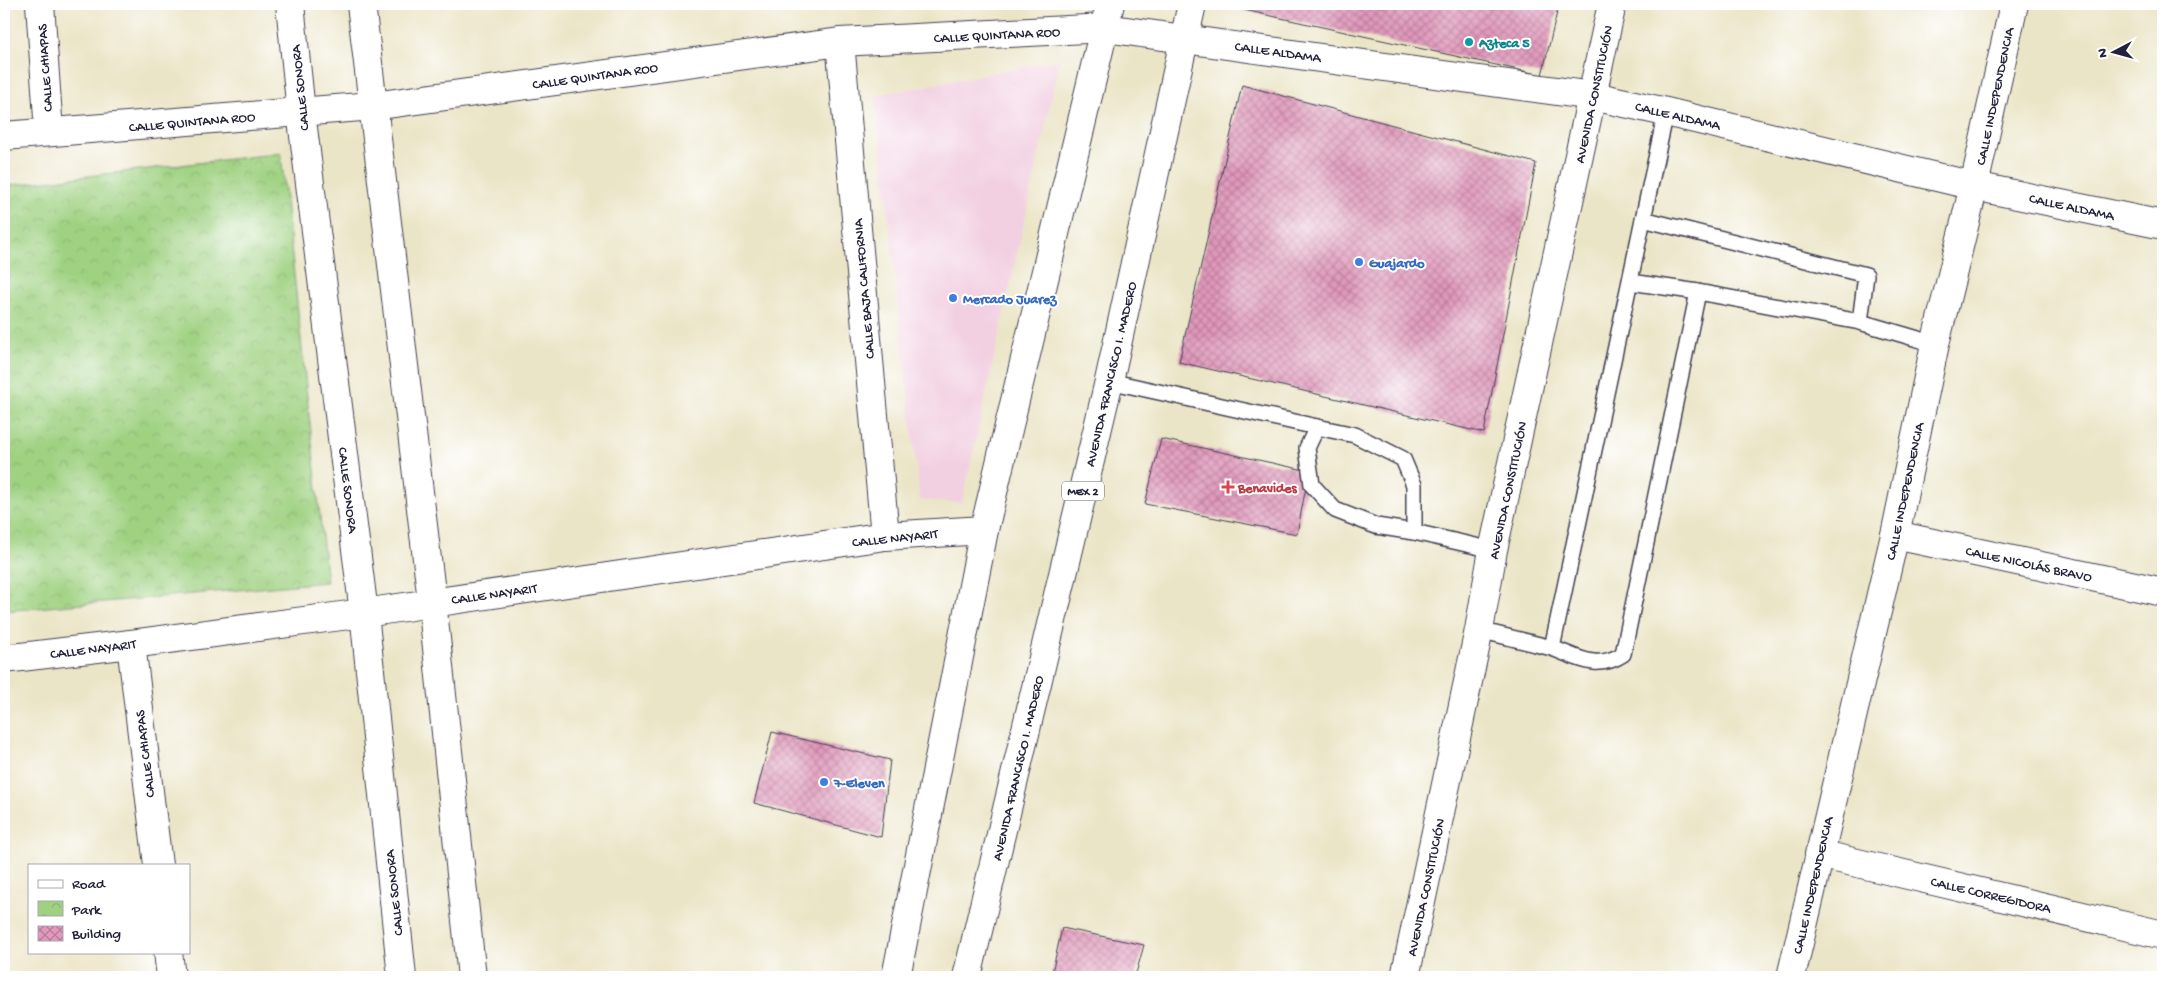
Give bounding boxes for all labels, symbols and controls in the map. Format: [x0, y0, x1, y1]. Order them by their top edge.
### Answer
street label: CALLE CHIAPAS [35, 23, 58, 112]
street label: AVENIDA CONSTITUCIÓN [1573, 24, 1618, 165]
street label: CALLE QUINTANA ROO [933, 25, 1061, 48]
street label: CALLE INDEPENDENCIA [1974, 25, 2019, 167]
north arrow [2090, 28, 2140, 78]
marker: Azteca 5 [1463, 36, 1475, 48]
place label: Azteca 5 [1478, 36, 1530, 53]
street label: CALLE ALDAMA [1233, 39, 1323, 68]
street label: CALLE SONORA [288, 43, 314, 132]
text: N [2095, 48, 2112, 59]
street label: CALLE QUINTANA ROO [531, 60, 660, 95]
street label: CALLE ALDAMA [1633, 99, 1722, 136]
street label: CALLE QUINTANA ROO [128, 109, 257, 137]
street label: CALLE ALDAMA [2027, 191, 2116, 226]
street label: CALLE BAJA CALIFORNIA [851, 217, 880, 360]
marker: Guajardo [1353, 256, 1365, 268]
place label: Guajardo [1369, 256, 1425, 273]
street label: AVENIDA FRANCISCO I. MADERO [1083, 280, 1142, 469]
marker: Mercado Juarez [947, 292, 959, 304]
place label: Mercado Juarez [963, 292, 1057, 309]
street label: AVENIDA CONSTITUCIÓN [1487, 420, 1532, 561]
street label: CALLE INDEPENDENCIA [1884, 420, 1929, 562]
street label: CALLE SONORA [333, 446, 360, 535]
marker: Benavides [1222, 481, 1234, 493]
place label: Benavides [1237, 481, 1297, 498]
road number: MEX 2 [1062, 482, 1104, 501]
street label: CALLE NAYARIT [851, 526, 940, 552]
street label: CALLE NICOLÁS BRAVO [1964, 544, 2094, 587]
street label: CALLE NAYARIT [450, 581, 539, 610]
street label: CALLE NAYARIT [49, 637, 138, 664]
street label: AVENIDA FRANCISCO I. MADERO [990, 674, 1049, 863]
street label: CALLE CHIAPAS [133, 709, 160, 798]
marker: 7-Eleven [818, 776, 830, 788]
place label: 7-Eleven [833, 776, 885, 793]
street label: CALLE INDEPENDENCIA [1790, 815, 1839, 956]
street label: AVENIDA CONSTITUCIÓN [1405, 817, 1450, 958]
street label: CALLE SONORA [382, 848, 408, 937]
legend [28, 864, 190, 954]
street label: CALLE CORREGIDORA [1929, 874, 2053, 919]
text: Road [72, 876, 106, 894]
text: Park [71, 902, 102, 920]
text: Building [71, 926, 121, 944]

